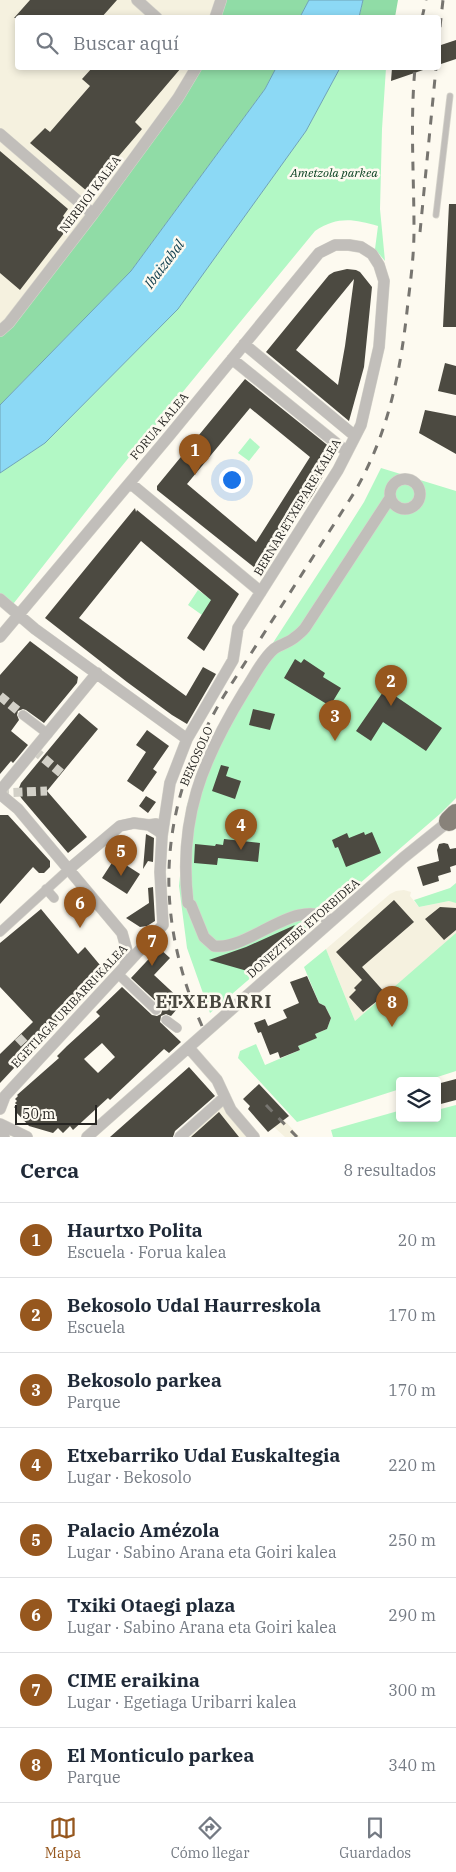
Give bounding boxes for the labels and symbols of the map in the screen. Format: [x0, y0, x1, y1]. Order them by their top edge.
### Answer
street label: NERBIOI KALEA [56, 152, 124, 235]
park label: Ametzola parkea [289, 165, 378, 180]
water label: Ibaizabal [139, 235, 189, 293]
street label: FORUA KALEA [127, 389, 192, 463]
pin: 1 [179, 434, 211, 475]
street label: BERNAR ETXEPARE KALEA [250, 435, 344, 578]
your location [219, 467, 245, 493]
pin: 2 [375, 665, 407, 706]
pin: 3 [319, 700, 351, 741]
street label: BEKOSOLO [176, 724, 216, 788]
pin: 4 [225, 809, 257, 850]
pin: 5 [105, 835, 137, 876]
street label: DONEZTEBE ETORBIDEA [244, 874, 363, 981]
pin: 6 [64, 887, 96, 928]
pin: 7 [136, 925, 168, 966]
street label: EGETIAGA URIBARRI KALEA [8, 941, 131, 1071]
pin: 8 [376, 986, 408, 1027]
district label: ETXEBARRI [156, 990, 272, 1013]
scale bar [15, 1102, 98, 1125]

